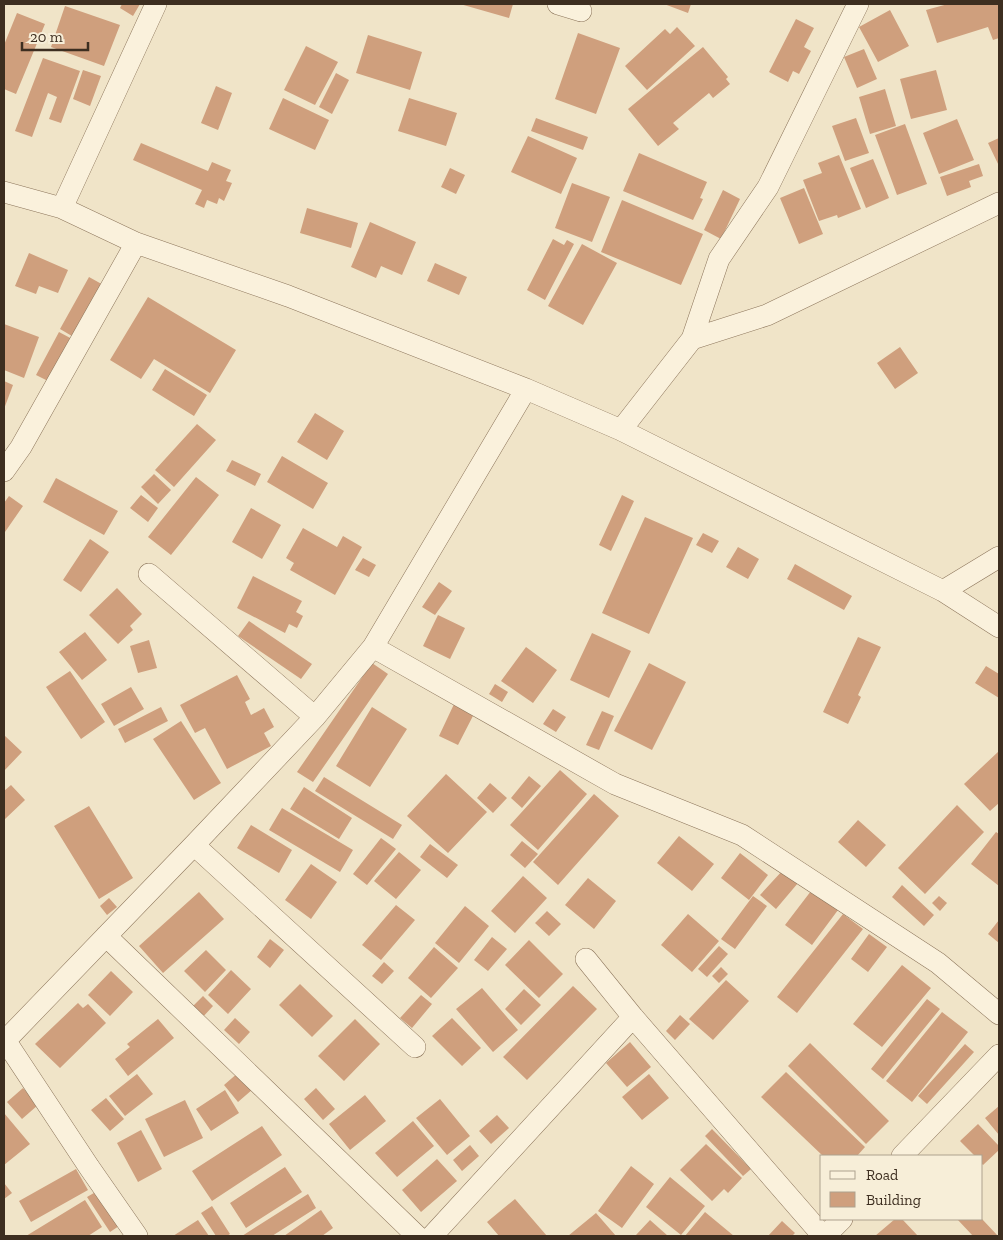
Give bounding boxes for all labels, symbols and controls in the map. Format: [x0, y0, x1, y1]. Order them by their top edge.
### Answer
scale bar [22, 20, 89, 52]
text: 20 m [30, 28, 63, 46]
legend [820, 1155, 983, 1220]
text: Road [866, 1166, 899, 1184]
text: Building [866, 1191, 921, 1209]

